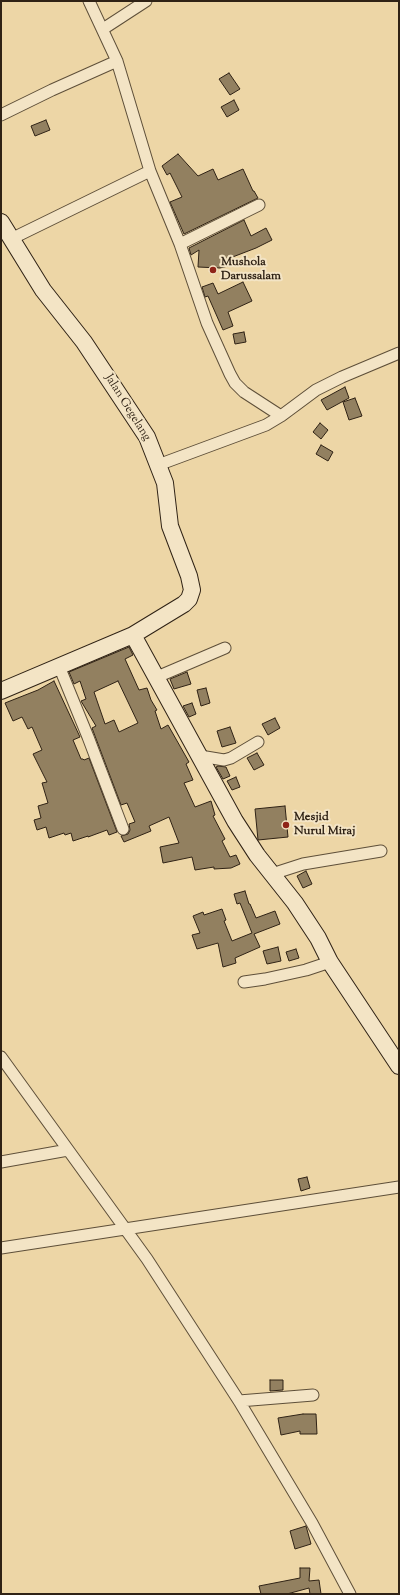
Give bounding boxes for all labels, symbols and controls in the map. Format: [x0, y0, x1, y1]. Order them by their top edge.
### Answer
place label: Mushola Darussalam [221, 256, 281, 284]
marker: Mushola Darussalam [208, 265, 218, 275]
street label: Jalan Gegelang [101, 372, 153, 444]
place label: Mesjid Nurul Miraj [294, 811, 355, 839]
marker: Mesjid Nurul Miraj [281, 820, 291, 830]

